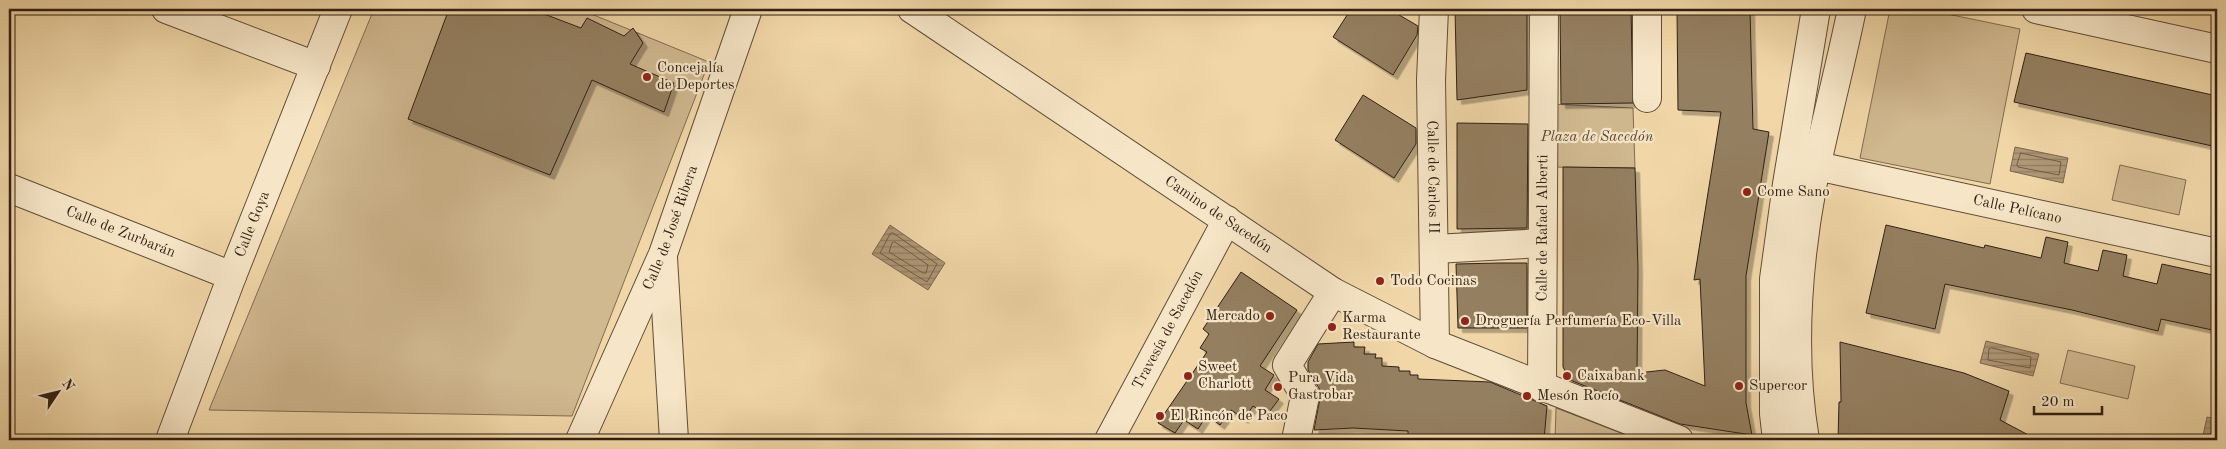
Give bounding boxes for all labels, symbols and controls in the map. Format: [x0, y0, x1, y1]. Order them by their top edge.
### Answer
place label: Concejalía de Deportes [657, 61, 735, 93]
marker: Concejalía de Deportes [641, 71, 653, 83]
street label: Calle de Carlos II [1424, 120, 1441, 234]
park label: Plaza de Sacedón [1540, 130, 1654, 145]
street label: Calle de Rafael Alberti [1535, 154, 1551, 302]
street label: Calle de José Ribera [640, 163, 701, 292]
street label: Camino de Sacedón [1162, 174, 1275, 256]
place label: Come Sano [1757, 185, 1830, 200]
marker: Come Sano [1741, 186, 1753, 198]
street label: Calle Goya [233, 188, 273, 260]
street label: Calle Pelícano [1971, 193, 2063, 227]
street label: Calle de Zurbarán [64, 204, 178, 260]
street label: Travesía de Sacedón [1130, 268, 1206, 392]
place label: Todo Cocinas [1390, 274, 1477, 289]
marker: Todo Cocinas [1374, 275, 1386, 287]
place label: Mercado [1205, 309, 1260, 324]
marker: Mercado [1264, 310, 1276, 322]
place label: Karma Restaurante [1342, 311, 1421, 343]
place label: Droguería Perfumería Eco-Villa [1475, 314, 1682, 329]
marker: Droguería Perfumería Eco-Villa [1459, 315, 1471, 327]
marker: Karma Restaurante [1326, 321, 1338, 333]
place label: Sweet Charlott [1198, 360, 1252, 392]
north arrow [32, 366, 82, 416]
place label: Caixabank [1577, 369, 1645, 384]
marker: Sweet Charlott [1182, 370, 1194, 382]
marker: Caixabank [1561, 370, 1573, 382]
place label: Pura Vida Gastrobar [1288, 371, 1355, 403]
text: N [59, 377, 77, 394]
place label: Supercor [1749, 379, 1807, 394]
marker: Supercor [1733, 380, 1745, 392]
marker: Pura Vida Gastrobar [1272, 381, 1284, 393]
scale bar [2034, 384, 2101, 416]
place label: Mesón Rocío [1537, 389, 1619, 404]
marker: Mesón Rocío [1521, 390, 1533, 402]
text: 20 m [2041, 395, 2075, 410]
place label: El Rincón de Paco [1170, 409, 1288, 424]
marker: El Rincón de Paco [1154, 410, 1166, 422]

